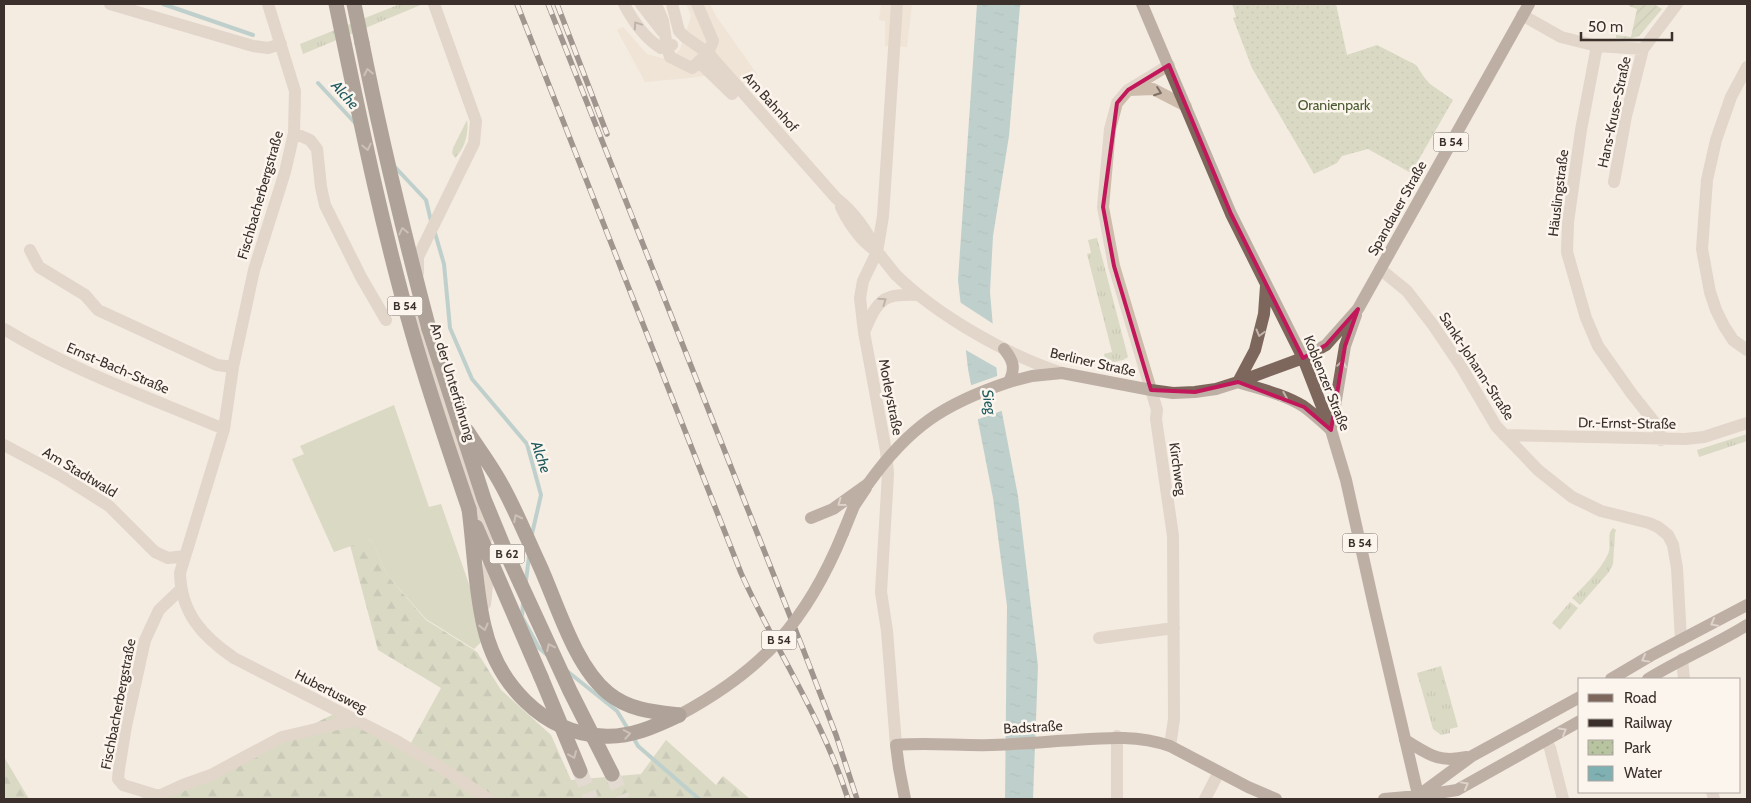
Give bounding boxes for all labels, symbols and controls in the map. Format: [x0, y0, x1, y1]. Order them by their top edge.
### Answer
scale bar [1581, 10, 1672, 42]
text: 50 m [1588, 18, 1623, 36]
one-way arrow [634, 21, 643, 31]
street label: Hans-Kruse-Straße [1593, 55, 1635, 169]
one-way arrow [363, 68, 374, 77]
street label: Am Bahnhof [739, 68, 803, 136]
water label: Alche [327, 76, 363, 113]
one-way arrow [1153, 86, 1162, 96]
park label: Oranienpark [1298, 96, 1371, 114]
street label: Fischbacherbergstraße [233, 129, 287, 261]
road number: B 54 [1434, 132, 1468, 152]
one-way arrow [361, 143, 372, 152]
street label: Häuslingstraße [1544, 149, 1572, 237]
street label: Spandauer Straße [1363, 157, 1431, 259]
one-way arrow [398, 226, 409, 235]
road number: B 54 [388, 296, 422, 316]
one-way arrow [877, 298, 887, 307]
street label: Sankt-Johann-Straße [1435, 309, 1519, 423]
street label: An der Unterführung [427, 321, 480, 444]
one-way arrow [1255, 329, 1266, 338]
street label: Koblenzer Straße [1300, 333, 1354, 433]
street label: Ernst-Bach-Straße [64, 338, 172, 398]
street label: Berliner Straße [1048, 343, 1138, 381]
street label: Morleystraße [875, 357, 907, 437]
one-way arrow [1337, 360, 1347, 369]
water label: Sieg [978, 388, 1000, 417]
one-way arrow [1279, 390, 1288, 401]
street label: Dr.-Ernst-Straße [1578, 413, 1676, 433]
water label: Alche [527, 438, 555, 475]
street label: Kirchweg [1165, 441, 1191, 498]
street label: Am Stadtwald [39, 443, 121, 501]
one-way arrow [837, 497, 846, 506]
one-way arrow [513, 514, 523, 523]
road number: B 54 [1342, 534, 1378, 552]
road number: B 62 [490, 544, 524, 564]
one-way arrow [1711, 617, 1720, 627]
one-way arrow [478, 622, 489, 631]
road number: B 54 [762, 630, 796, 650]
street label: Fischbacherbergstraße [96, 637, 140, 771]
one-way arrow [545, 643, 556, 652]
one-way arrow [1642, 653, 1651, 663]
street label: Hubertusweg [292, 665, 371, 717]
legend [1578, 678, 1741, 793]
text: Road [1624, 689, 1657, 707]
text: Railway [1624, 714, 1673, 732]
street label: Badstraße [1003, 716, 1063, 738]
one-way arrow [1557, 727, 1566, 737]
one-way arrow [622, 730, 631, 740]
text: Park [1624, 739, 1651, 757]
one-way arrow [567, 750, 578, 759]
text: Water [1624, 764, 1662, 782]
one-way arrow [1460, 782, 1469, 792]

